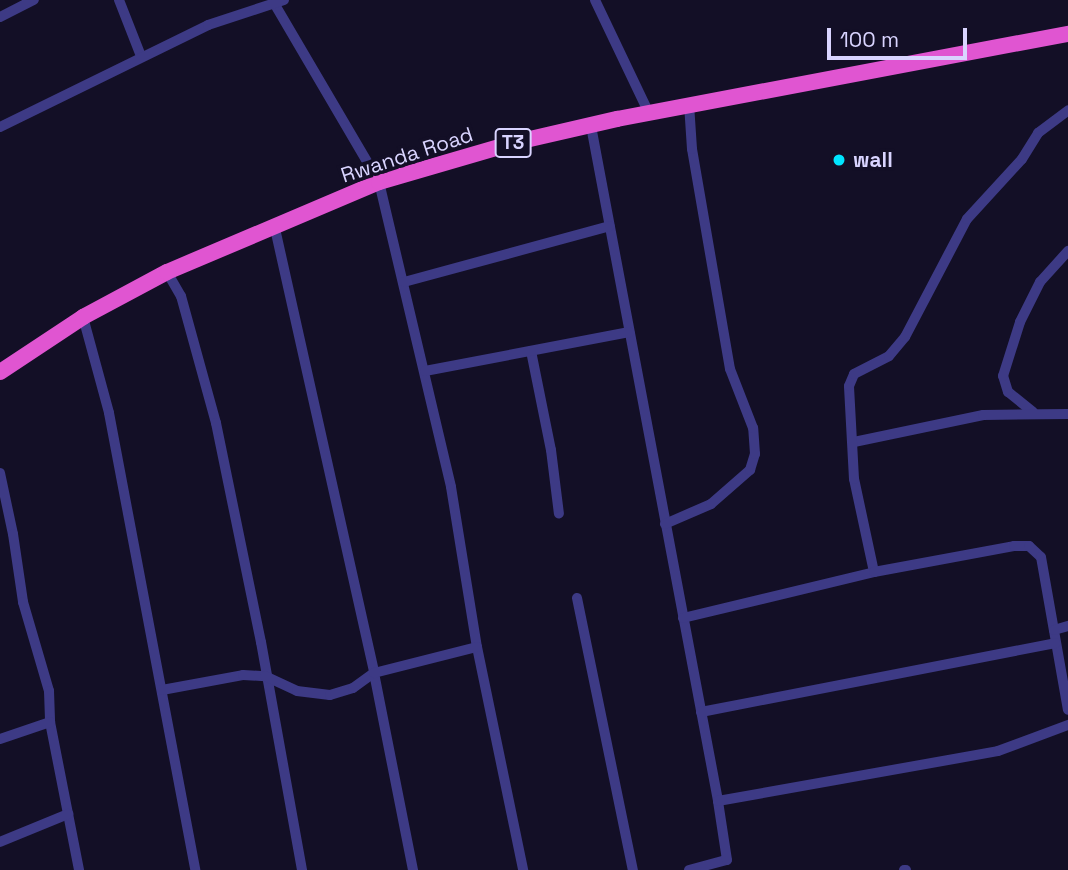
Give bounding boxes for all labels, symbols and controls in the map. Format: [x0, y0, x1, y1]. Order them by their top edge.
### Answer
scale bar [830, 14, 970, 58]
text: 100 m [840, 26, 899, 53]
street label: Rwanda Road [338, 122, 476, 188]
road number: T3 [494, 127, 532, 158]
place label: wall [853, 147, 893, 173]
marker: wall [831, 152, 847, 168]

